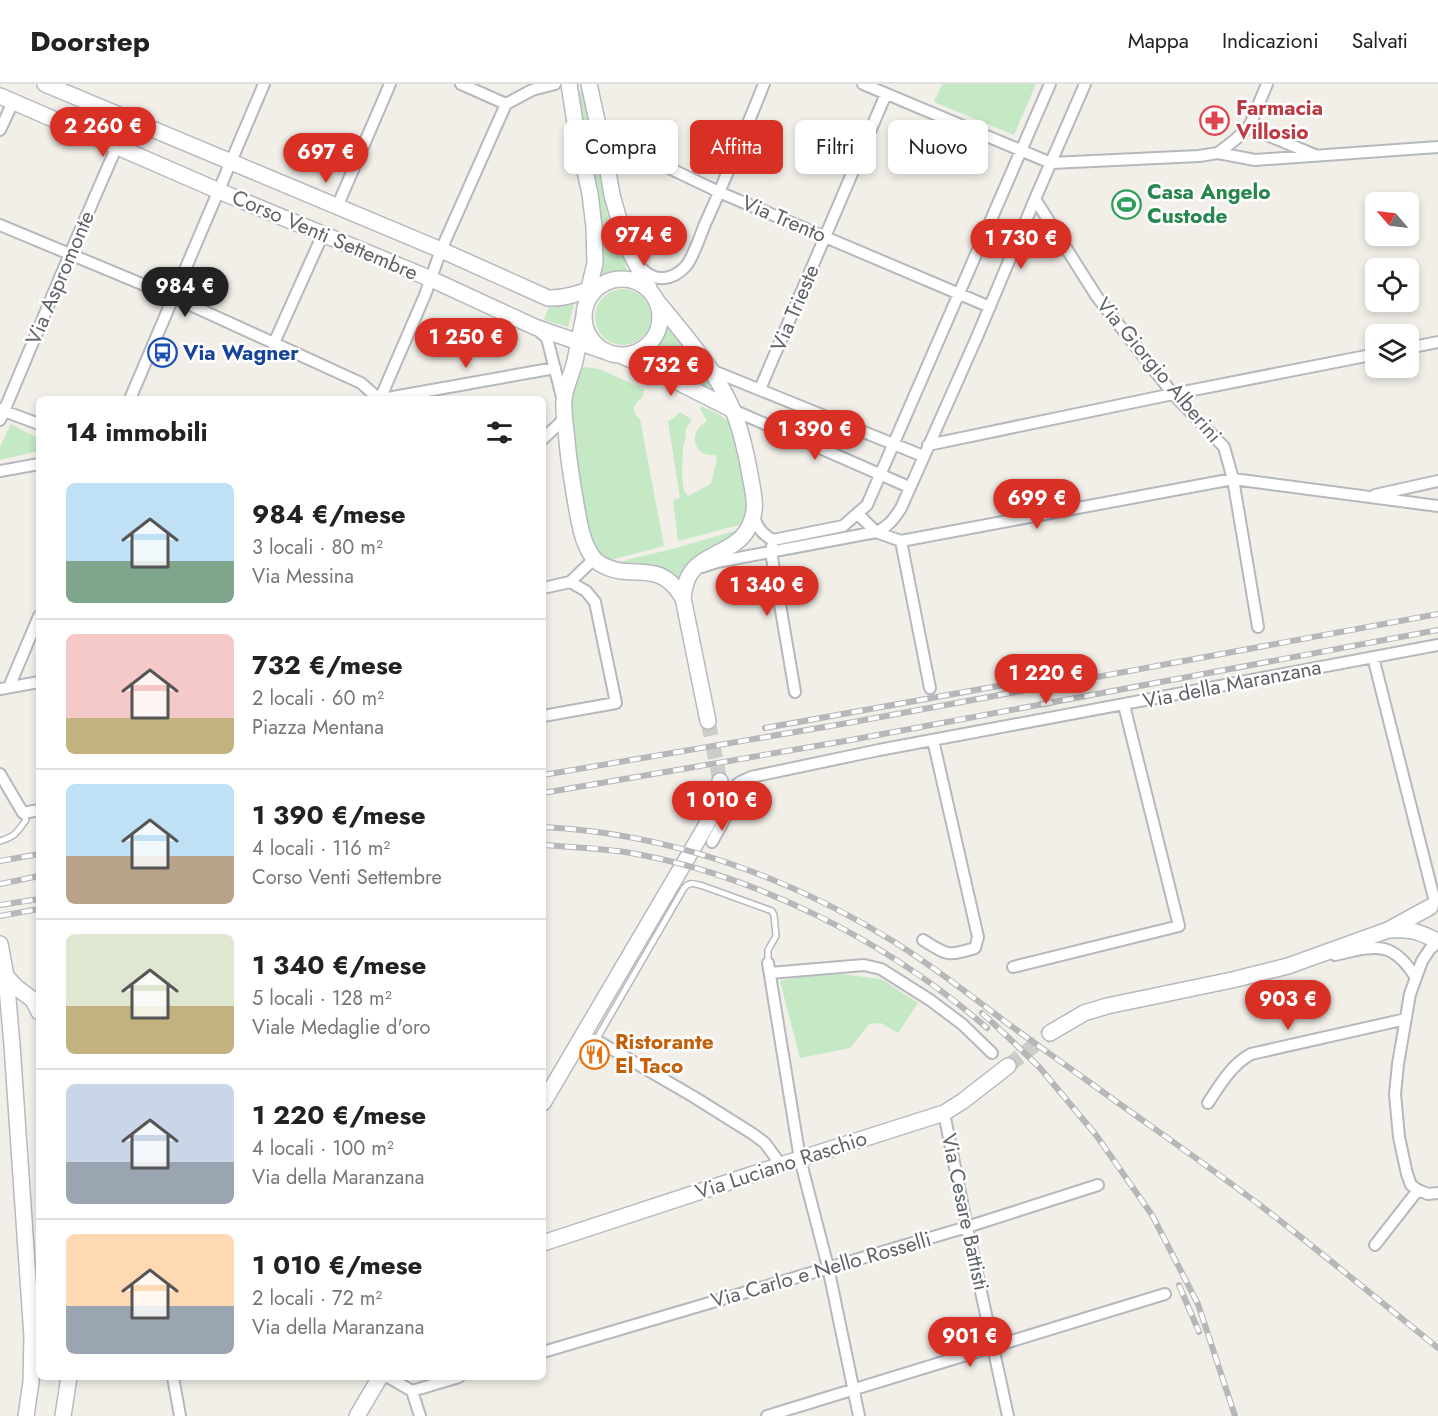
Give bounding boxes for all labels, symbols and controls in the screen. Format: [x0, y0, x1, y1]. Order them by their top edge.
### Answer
text: Doorstep [30, 21, 150, 62]
text: Mappa [1128, 26, 1189, 56]
text: Indicazioni [1222, 26, 1319, 56]
text: Salvati [1352, 26, 1408, 56]
place label: Farmacia Villosio [1235, 93, 1323, 147]
pharmacy icon: Farmacia Villosio [1199, 104, 1231, 136]
pin: 2 260 € [48, 107, 158, 158]
text: 2 260 € [64, 112, 142, 141]
chip: Compra [564, 120, 678, 174]
chip: Affitta [690, 120, 783, 174]
chip: Filtri [795, 120, 876, 174]
chip: Nuovo [888, 120, 988, 174]
pin: 697 € [284, 133, 368, 184]
text: 697 € [297, 138, 355, 167]
place label: Casa Angelo Custode [1147, 177, 1271, 231]
street label: Corso Venti Settembre [227, 182, 423, 288]
street label: Via Trento [737, 188, 831, 250]
sports icon: Casa Angelo Custode [1110, 188, 1142, 220]
north arrow [1365, 192, 1419, 246]
map controls [1365, 192, 1419, 378]
street label: Via Aspromonte [18, 206, 102, 350]
pin: 974 € [602, 216, 686, 267]
pin: 1 730 € [966, 219, 1076, 270]
text: 974 € [615, 221, 673, 250]
text: 1 730 € [985, 224, 1058, 253]
button: locate [1365, 258, 1419, 312]
street label: Via Trieste [763, 260, 827, 356]
pin: 984 € [143, 267, 227, 318]
text: 984 € [156, 272, 214, 301]
street label: Via Giorgio Alberini [1089, 291, 1229, 449]
pin: 1 250 € [411, 318, 521, 369]
text: 1 250 € [429, 323, 503, 352]
button: layers [1365, 324, 1419, 378]
bus stop icon: Via Wagner [146, 337, 178, 369]
place label: Via Wagner [182, 338, 299, 368]
pin: 732 € [629, 346, 713, 397]
text: 732 € [643, 351, 699, 380]
pin: 1 390 € [760, 410, 870, 461]
text: 14 immobili [66, 413, 208, 451]
text: 1 390 € [778, 415, 852, 444]
icon: filters [483, 416, 516, 449]
pin: 699 € [995, 479, 1079, 530]
text: 699 € [1007, 484, 1067, 513]
text: 984 €/mese [252, 495, 406, 533]
icon: home [114, 507, 186, 579]
text: 3 locali · 80 m² [252, 533, 383, 562]
text: Via Messina [252, 562, 354, 591]
pin: 1 340 € [712, 566, 822, 617]
text: 1 340 € [730, 571, 804, 600]
text: 732 €/mese [252, 646, 403, 684]
street label: Via della Maranzana [1140, 652, 1324, 716]
pin: 1 220 € [991, 654, 1101, 705]
icon: home [114, 658, 186, 730]
text: 1 220 € [1009, 659, 1083, 688]
text: 2 locali · 60 m² [252, 684, 384, 713]
text: Piazza Mentana [252, 713, 384, 742]
pin: 1 010 € [667, 781, 777, 832]
text: 1 010 € [686, 786, 758, 815]
text: 1 390 €/mese [252, 796, 426, 834]
icon: home [114, 808, 186, 880]
text: 4 locali · 116 m² [252, 834, 390, 863]
text: Corso Venti Settembre [252, 863, 442, 892]
text: 1 340 €/mese [252, 946, 426, 984]
icon: home [114, 958, 186, 1030]
pin: 903 € [1246, 980, 1330, 1031]
text: 5 locali · 128 m² [252, 984, 392, 1013]
text: 903 € [1259, 985, 1317, 1014]
text: Viale Medaglie d'oro [252, 1013, 430, 1042]
place label: Ristorante El Taco [615, 1027, 714, 1081]
restaurant icon: Ristorante El Taco [578, 1038, 610, 1070]
text: 1 220 €/mese [252, 1096, 426, 1134]
icon: home [114, 1108, 186, 1180]
street label: Via Luciano Raschio [691, 1123, 871, 1207]
street label: Via Cesare Battisti [934, 1131, 996, 1293]
text: 4 locali · 100 m² [252, 1134, 394, 1163]
text: Via della Maranzana [252, 1163, 424, 1192]
street label: Via Carlo e Nello Rosselli [707, 1224, 935, 1316]
text: 1 010 €/mese [252, 1246, 422, 1284]
icon: home [114, 1258, 186, 1330]
text: 2 locali · 72 m² [252, 1284, 382, 1313]
text: Via della Maranzana [252, 1313, 424, 1342]
pin: 901 € [928, 1317, 1012, 1368]
text: 901 € [942, 1322, 998, 1351]

